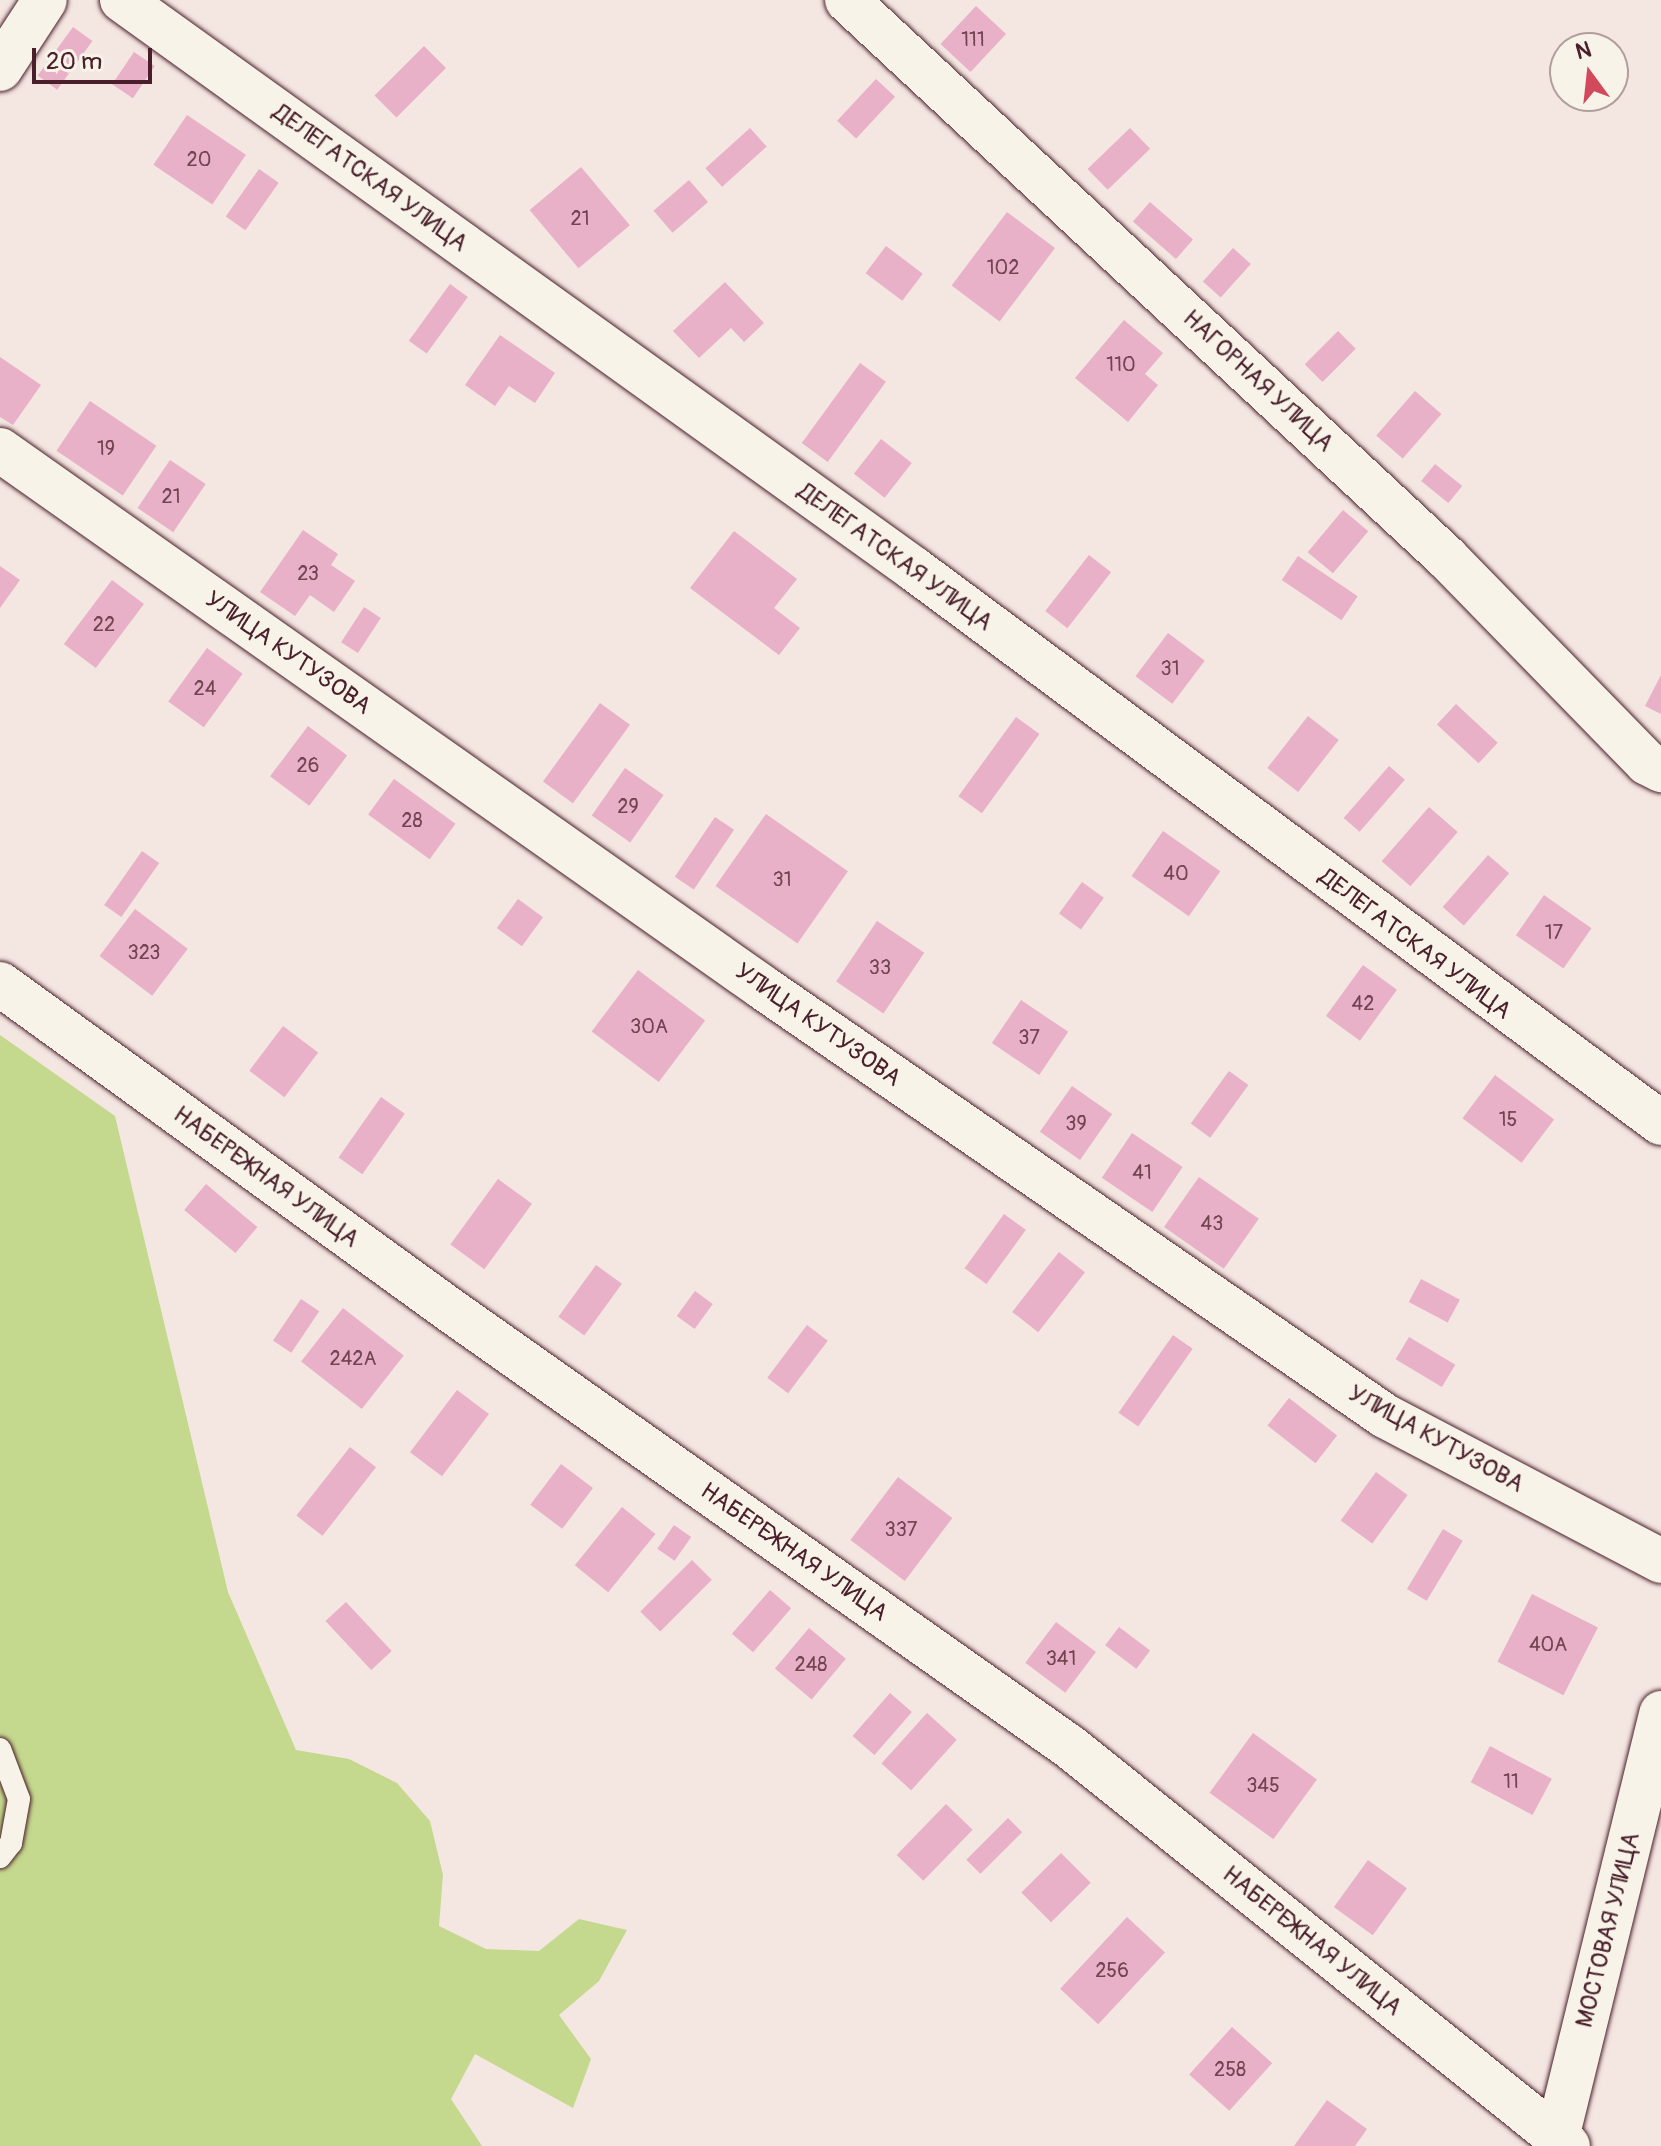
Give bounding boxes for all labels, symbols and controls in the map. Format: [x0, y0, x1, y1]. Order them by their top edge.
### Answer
house number: 111 [961, 27, 985, 51]
scale bar [36, 32, 156, 82]
north arrow [1549, 32, 1629, 112]
text: N [1572, 35, 1594, 66]
text: 20 m [46, 47, 102, 76]
street label: ДЕЛЕГАТСКАЯ УЛИЦА [267, 98, 473, 258]
house number: 20 [187, 147, 211, 171]
house number: 21 [571, 206, 589, 230]
house number: 102 [987, 255, 1019, 279]
street label: НАГОРНАЯ УЛИЦА [1177, 304, 1339, 458]
house number: 110 [1106, 352, 1136, 376]
house number: 19 [97, 436, 115, 460]
street label: ДЕЛЕГАТСКАЯ УЛИЦА [792, 477, 998, 637]
house number: 21 [162, 484, 180, 508]
house number: 23 [297, 561, 319, 585]
street label: УЛИЦА КУТУЗОВА [200, 585, 376, 721]
house number: 22 [93, 612, 115, 636]
house number: 31 [1161, 656, 1179, 680]
house number: 24 [194, 676, 216, 700]
house number: 26 [297, 753, 319, 777]
house number: 29 [617, 794, 639, 818]
house number: 28 [401, 808, 423, 832]
house number: 40 [1163, 861, 1189, 885]
street label: ДЕЛЕГАТСКАЯ УЛИЦА [1313, 862, 1517, 1026]
house number: 31 [773, 867, 791, 891]
house number: 17 [1545, 920, 1563, 944]
house number: 323 [128, 940, 160, 964]
house number: 33 [869, 955, 891, 979]
street label: УЛИЦА КУТУЗОВА [730, 957, 906, 1093]
house number: 42 [1352, 991, 1374, 1015]
house number: 30А [630, 1014, 668, 1038]
house number: 37 [1018, 1025, 1040, 1049]
street label: НАБЕРЕЖНАЯ УЛИЦА [168, 1100, 364, 1254]
house number: 15 [1499, 1107, 1517, 1131]
house number: 39 [1065, 1111, 1087, 1135]
house number: 41 [1132, 1160, 1152, 1184]
house number: 43 [1201, 1211, 1223, 1235]
house number: 242А [330, 1346, 376, 1370]
street label: УЛИЦА КУТУЗОВА [1343, 1379, 1529, 1499]
street label: НАБЕРЕЖНАЯ УЛИЦА [695, 1476, 893, 1628]
house number: 337 [885, 1517, 917, 1541]
house number: 40А [1529, 1632, 1567, 1656]
house number: 341 [1046, 1646, 1076, 1670]
house number: 248 [795, 1652, 827, 1676]
house number: 11 [1503, 1769, 1519, 1793]
house number: 345 [1246, 1773, 1280, 1797]
street label: МОСТОВАЯ УЛИЦА [1570, 1830, 1646, 2030]
street label: НАБЕРЕЖНАЯ УЛИЦА [1217, 1860, 1407, 2022]
house number: 256 [1095, 1958, 1129, 1982]
house number: 258 [1214, 2057, 1246, 2081]

